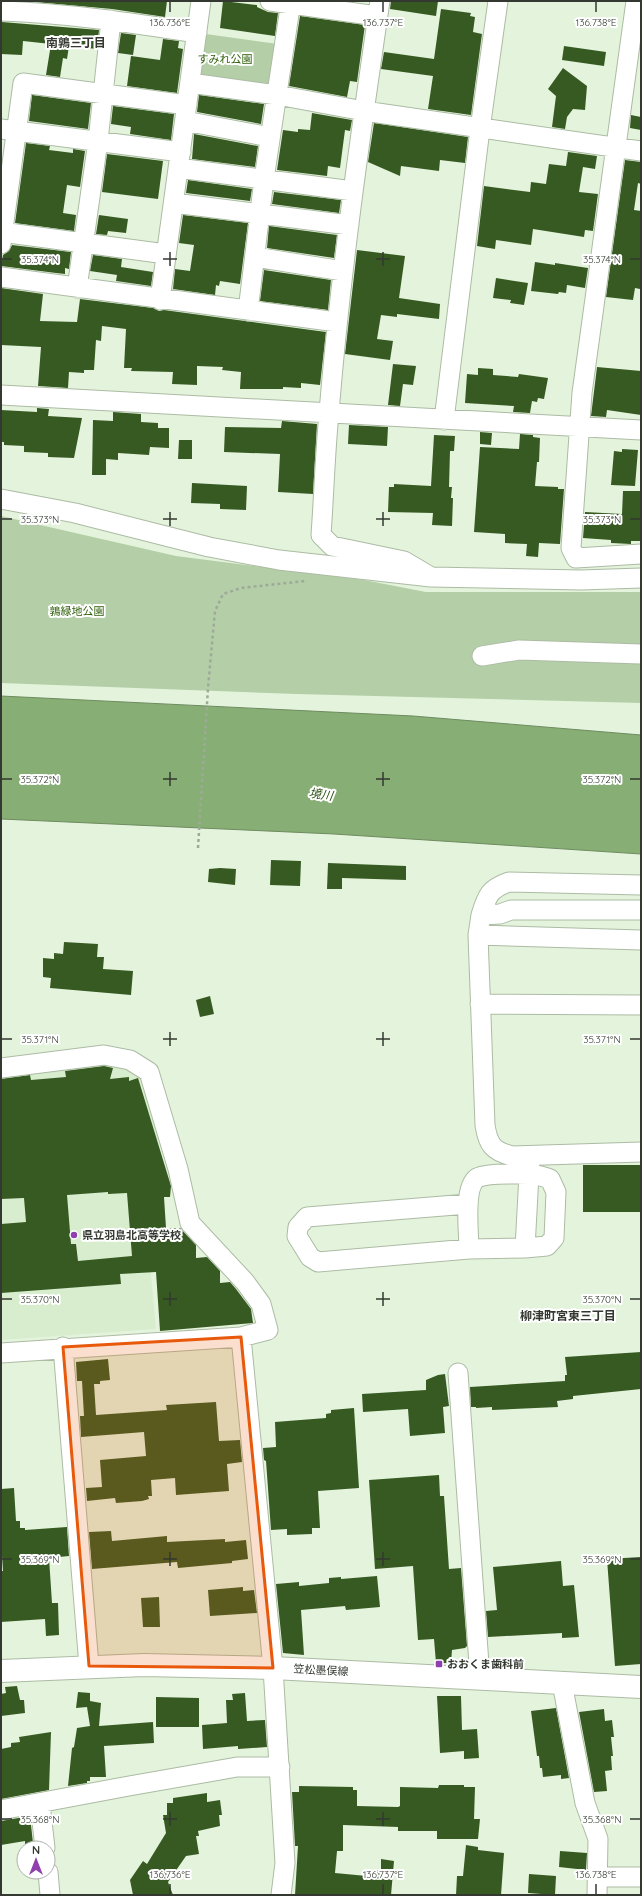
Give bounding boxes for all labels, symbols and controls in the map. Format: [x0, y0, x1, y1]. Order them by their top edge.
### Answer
text: 136.736°E [150, 16, 191, 29]
text: 136.737°E [363, 16, 404, 29]
text: 136.738°E [576, 16, 617, 29]
district label: 南鶉三丁目 [46, 35, 106, 50]
park label: すみれ公園 [198, 52, 253, 66]
text: 35.374°N [21, 253, 59, 266]
text: 35.374°N [583, 253, 621, 266]
text: 35.373°N [21, 513, 59, 526]
text: 35.373°N [583, 513, 621, 526]
park label: 鶉緑地公園 [50, 604, 105, 618]
text: 35.372°N [21, 773, 59, 786]
text: 35.372°N [583, 773, 621, 786]
water label: 境川 [308, 785, 336, 803]
text: 35.371°N [21, 1033, 59, 1046]
text: 35.371°N [583, 1033, 621, 1046]
place label: 県立羽島北高等学校 [82, 1228, 181, 1242]
marker: 県立羽島北高等学校 [69, 1230, 79, 1240]
text: 35.370°N [20, 1293, 60, 1306]
text: 35.370°N [582, 1293, 622, 1306]
district label: 柳津町宮東三丁目 [520, 1308, 616, 1323]
text: 35.369°N [20, 1553, 60, 1566]
text: 35.369°N [582, 1553, 622, 1566]
place label: おおくま歯科前 [447, 1657, 524, 1671]
marker: おおくま歯科前 [434, 1659, 444, 1669]
street label: 笠松墨俣線 [293, 1662, 349, 1678]
text: 35.368°N [21, 1813, 59, 1826]
text: 35.368°N [583, 1813, 621, 1826]
north arrow [16, 1840, 56, 1880]
text: N [32, 1843, 40, 1857]
text: 136.736°E [150, 1868, 191, 1881]
text: 136.737°E [363, 1868, 404, 1881]
text: 136.738°E [576, 1868, 617, 1881]

